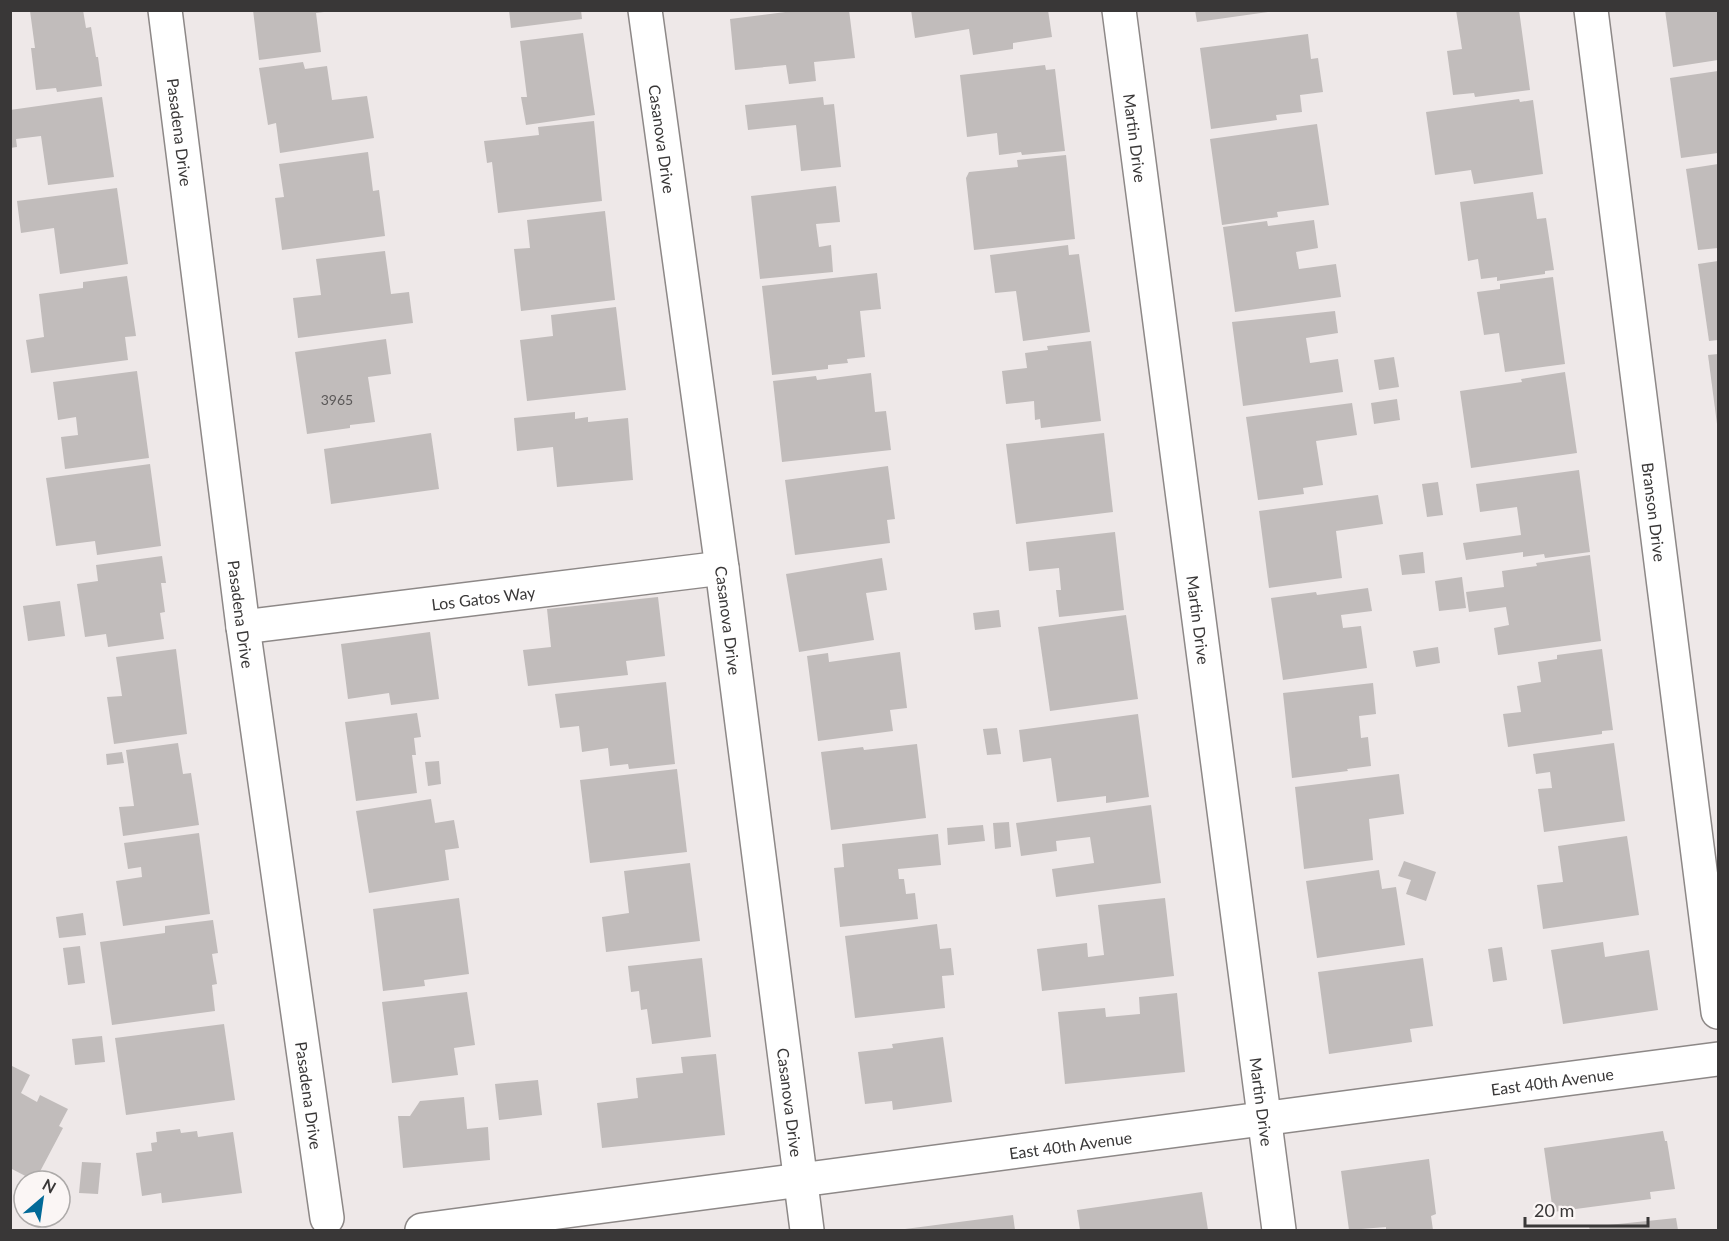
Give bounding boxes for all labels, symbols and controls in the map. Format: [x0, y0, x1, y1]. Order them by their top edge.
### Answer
street label: Pasadena Drive [164, 77, 197, 187]
street label: Casanova Drive [646, 83, 680, 194]
street label: Martin Drive [1121, 92, 1151, 184]
house number: 3965 [321, 391, 353, 408]
street label: Branson Drive [1639, 461, 1670, 563]
street label: Pasadena Drive [225, 559, 258, 669]
street label: Casanova Drive [712, 565, 745, 676]
street label: Martin Drive [1184, 574, 1214, 665]
street label: Los Gatos Way [430, 582, 537, 613]
street label: Pasadena Drive [293, 1040, 327, 1151]
street label: Casanova Drive [774, 1047, 807, 1158]
street label: Martin Drive [1247, 1056, 1277, 1147]
street label: East 40th Avenue [1490, 1063, 1615, 1098]
street label: East 40th Avenue [1008, 1127, 1133, 1162]
north arrow [12, 1169, 72, 1229]
text: N [40, 1174, 60, 1197]
scale bar [1525, 1190, 1648, 1228]
text: 20 m [1534, 1199, 1574, 1221]

